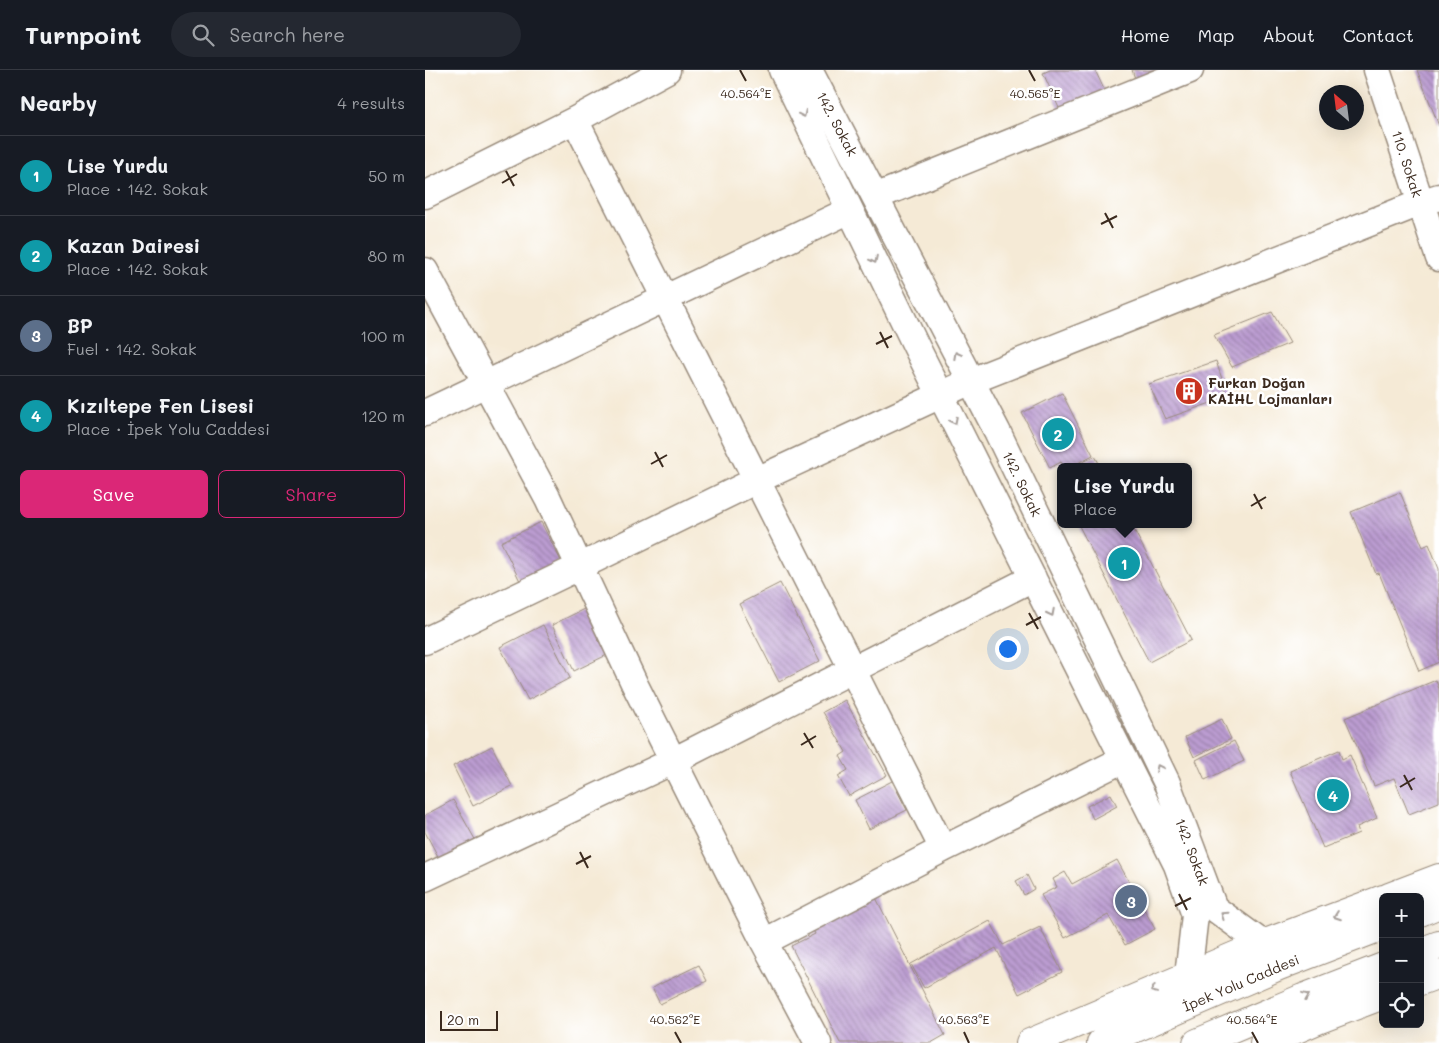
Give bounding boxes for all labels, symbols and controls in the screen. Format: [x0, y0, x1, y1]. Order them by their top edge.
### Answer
search box [171, 12, 521, 57]
text: Turnpoint [25, 19, 141, 50]
icon: search [189, 21, 217, 49]
text: Search here [229, 22, 345, 47]
text: Home [1121, 23, 1170, 47]
text: Map [1198, 23, 1234, 47]
text: About [1262, 23, 1315, 47]
text: Contact [1343, 23, 1414, 47]
text: 40.564°E [721, 85, 772, 101]
text: 40.565°E [1010, 85, 1060, 101]
north arrow [1319, 85, 1364, 130]
street label: 142. Sokak [812, 88, 862, 159]
text: Nearby [20, 89, 97, 116]
text: 4 results [337, 92, 405, 113]
one-way arrow [797, 109, 807, 118]
street label: 110. Sokak [1388, 128, 1427, 200]
text: Lise Yurdu [67, 153, 168, 178]
text: 1 [32, 165, 40, 186]
text: 50 m [368, 165, 405, 186]
text: Place · 142. Sokak [67, 178, 208, 199]
text: Kazan Dairesi [67, 233, 200, 258]
text: 2 [32, 245, 40, 266]
text: 80 m [368, 245, 405, 266]
one-way arrow [868, 255, 878, 264]
text: Place · 142. Sokak [67, 258, 208, 279]
text: BP [67, 313, 93, 338]
text: 3 [31, 325, 41, 346]
text: 100 m [360, 325, 405, 346]
text: Fuel · 142. Sokak [67, 338, 197, 359]
one-way arrow [953, 351, 963, 360]
place label: Furkan Doğan KAİHL Lojmanları [1208, 373, 1333, 408]
building icon: Furkan Doğan KAİHL Lojmanları [1174, 376, 1204, 406]
text: Kızıltepe Fen Lisesi [67, 393, 254, 418]
text: 4 [31, 405, 41, 426]
text: 120 m [361, 405, 405, 426]
pin: 2 [1042, 415, 1074, 453]
one-way arrow [948, 416, 958, 425]
text: Place · İpek Yolu Caddesi [67, 418, 270, 439]
street label: 142. Sokak [998, 448, 1046, 520]
popup [1057, 463, 1192, 528]
button: Save [20, 470, 208, 518]
button: Share [218, 470, 405, 518]
text: Lise Yurdu [1074, 473, 1175, 498]
text: Place [1074, 498, 1117, 519]
pin: 1 [1108, 544, 1140, 582]
one-way arrow [1045, 608, 1055, 617]
your location [995, 636, 1021, 662]
one-way arrow [1155, 764, 1166, 773]
pin: 4 [1317, 776, 1349, 814]
street label: 142. Sokak [1171, 815, 1214, 888]
pin: 3 [1115, 882, 1147, 920]
map controls [1379, 893, 1424, 1028]
button: + [1379, 893, 1424, 938]
one-way arrow [1333, 910, 1342, 920]
one-way arrow [1220, 912, 1229, 921]
button: − [1379, 938, 1424, 983]
street label: İpek Yolu Caddesi [1180, 949, 1302, 1016]
button: locate [1379, 983, 1424, 1028]
one-way arrow [1150, 984, 1159, 994]
one-way arrow [1301, 992, 1310, 1003]
scale bar [440, 1008, 497, 1031]
text: 20 m [447, 1010, 479, 1029]
text: 40.562°E [650, 1011, 700, 1027]
text: 40.563°E [939, 1011, 990, 1027]
text: 40.564°E [1227, 1011, 1278, 1027]

